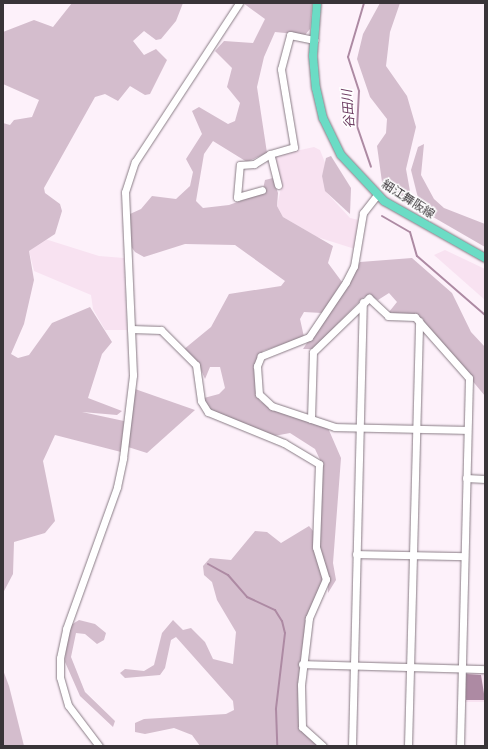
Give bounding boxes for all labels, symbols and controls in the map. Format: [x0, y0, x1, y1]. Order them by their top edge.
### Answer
water label: 谷田川 [340, 89, 358, 129]
street label: 細江舞阪線 [379, 178, 437, 222]

